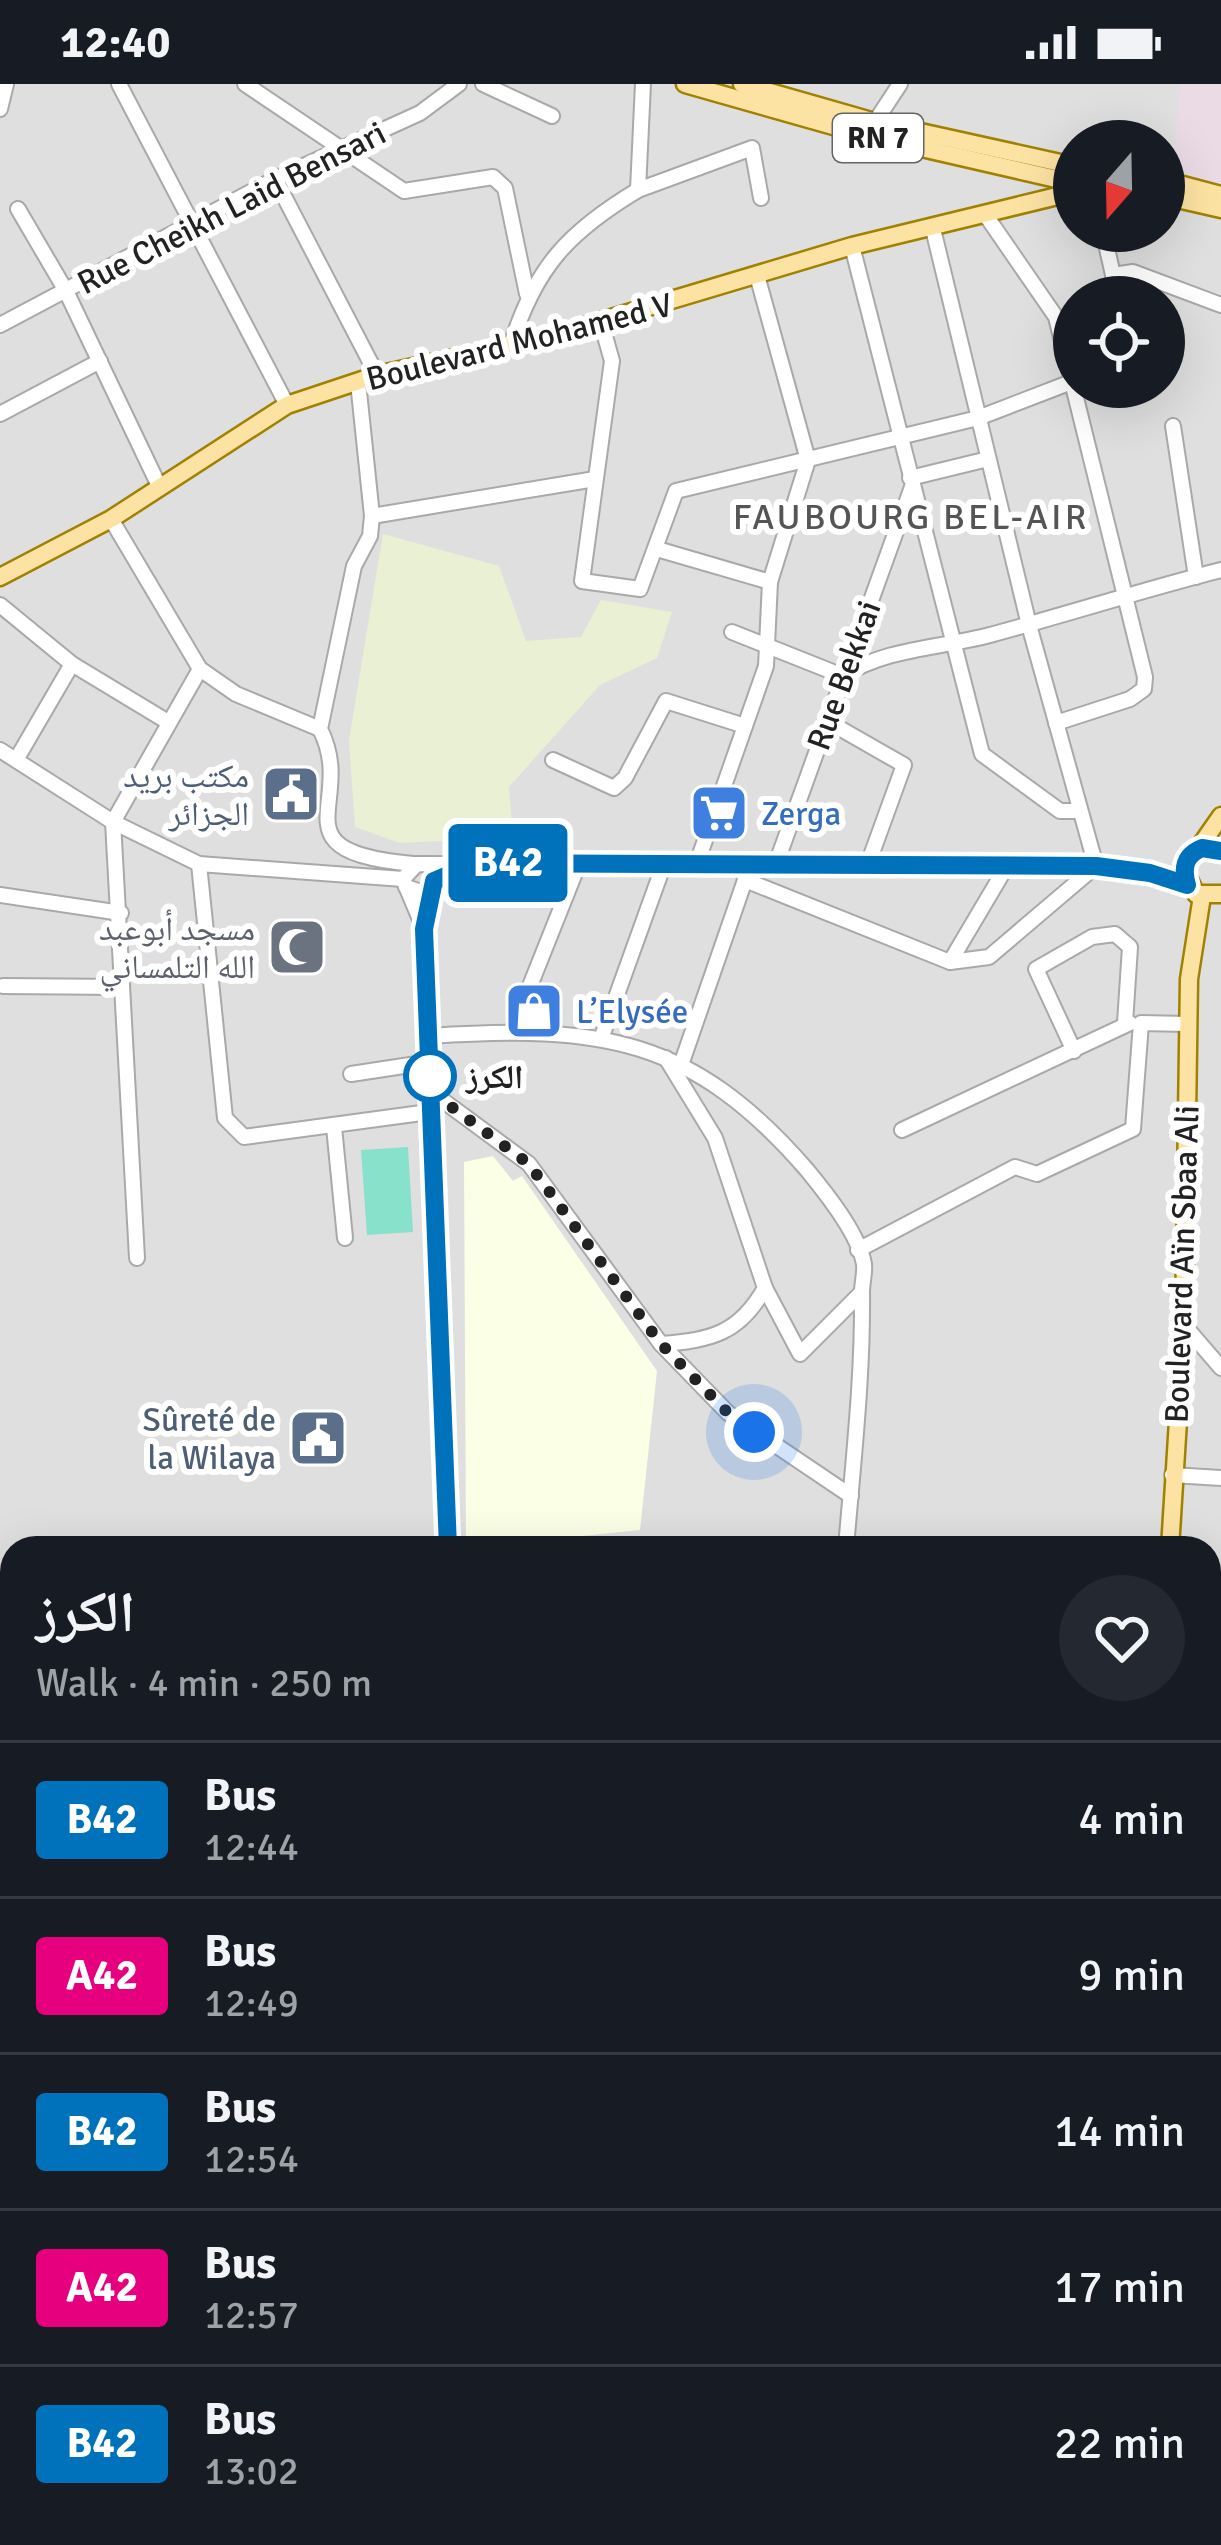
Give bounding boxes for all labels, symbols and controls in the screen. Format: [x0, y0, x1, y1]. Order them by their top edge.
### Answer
text: 12:40 [60, 15, 170, 70]
street label: Rue Cheikh Laid Bensari [71, 113, 393, 304]
road number: RN 7 [833, 114, 923, 162]
north arrow [1053, 120, 1185, 252]
map controls [1053, 120, 1185, 408]
button: locate [1053, 276, 1185, 408]
street label: Boulevard Mohamed V [362, 285, 677, 400]
district label: FAUBOURG BEL-AIR [733, 495, 1089, 540]
street label: Rue Bekkai [798, 595, 890, 756]
place label: مكتب بريد الجزائر [123, 756, 249, 835]
public building icon: مكتب بريد الجزائر [260, 763, 322, 825]
supermarket icon: Zerga [688, 782, 750, 844]
place label: Zerga [761, 794, 841, 835]
line badge: B42 [439, 824, 577, 902]
text: B42 [472, 837, 544, 888]
place label: مسجد أبوعبد الله التلمساني [99, 909, 255, 992]
mosque icon: مسجد أبوعبد الله التلمساني [266, 916, 328, 978]
shop icon: L’Elysée [503, 980, 565, 1042]
place label: L’Elysée [576, 992, 688, 1033]
marker: الكرز [405, 1051, 455, 1101]
place label: الكرز [464, 1057, 523, 1098]
street label: Boulevard Aïn Sbaa Ali [1156, 1104, 1209, 1424]
place label: Sûreté de la Wilaya [143, 1400, 276, 1479]
your location [724, 1402, 784, 1462]
public building icon: Sûreté de la Wilaya [287, 1407, 349, 1469]
button: heart [1059, 1575, 1185, 1701]
text: الكرز [36, 1578, 135, 1649]
text: Walk · 4 min · 250 m [36, 1659, 372, 1707]
text: Bus [204, 1768, 276, 1823]
text: 4 min [1078, 1792, 1185, 1847]
text: B42 [66, 1794, 138, 1845]
text: 12:44 [204, 1823, 299, 1871]
text: Bus [204, 1924, 276, 1979]
text: 9 min [1078, 1948, 1185, 2003]
text: A42 [66, 1950, 138, 2001]
text: 12:49 [204, 1979, 299, 2027]
text: Bus [204, 2080, 276, 2135]
text: 14 min [1054, 2104, 1185, 2159]
text: B42 [66, 2106, 138, 2157]
text: 12:54 [204, 2135, 299, 2183]
text: Bus [204, 2236, 276, 2291]
text: 17 min [1054, 2260, 1185, 2315]
text: A42 [66, 2262, 138, 2313]
text: 12:57 [204, 2291, 299, 2339]
text: Bus [204, 2392, 276, 2447]
text: 22 min [1054, 2416, 1185, 2471]
text: B42 [66, 2418, 138, 2469]
text: 13:02 [204, 2447, 299, 2495]

